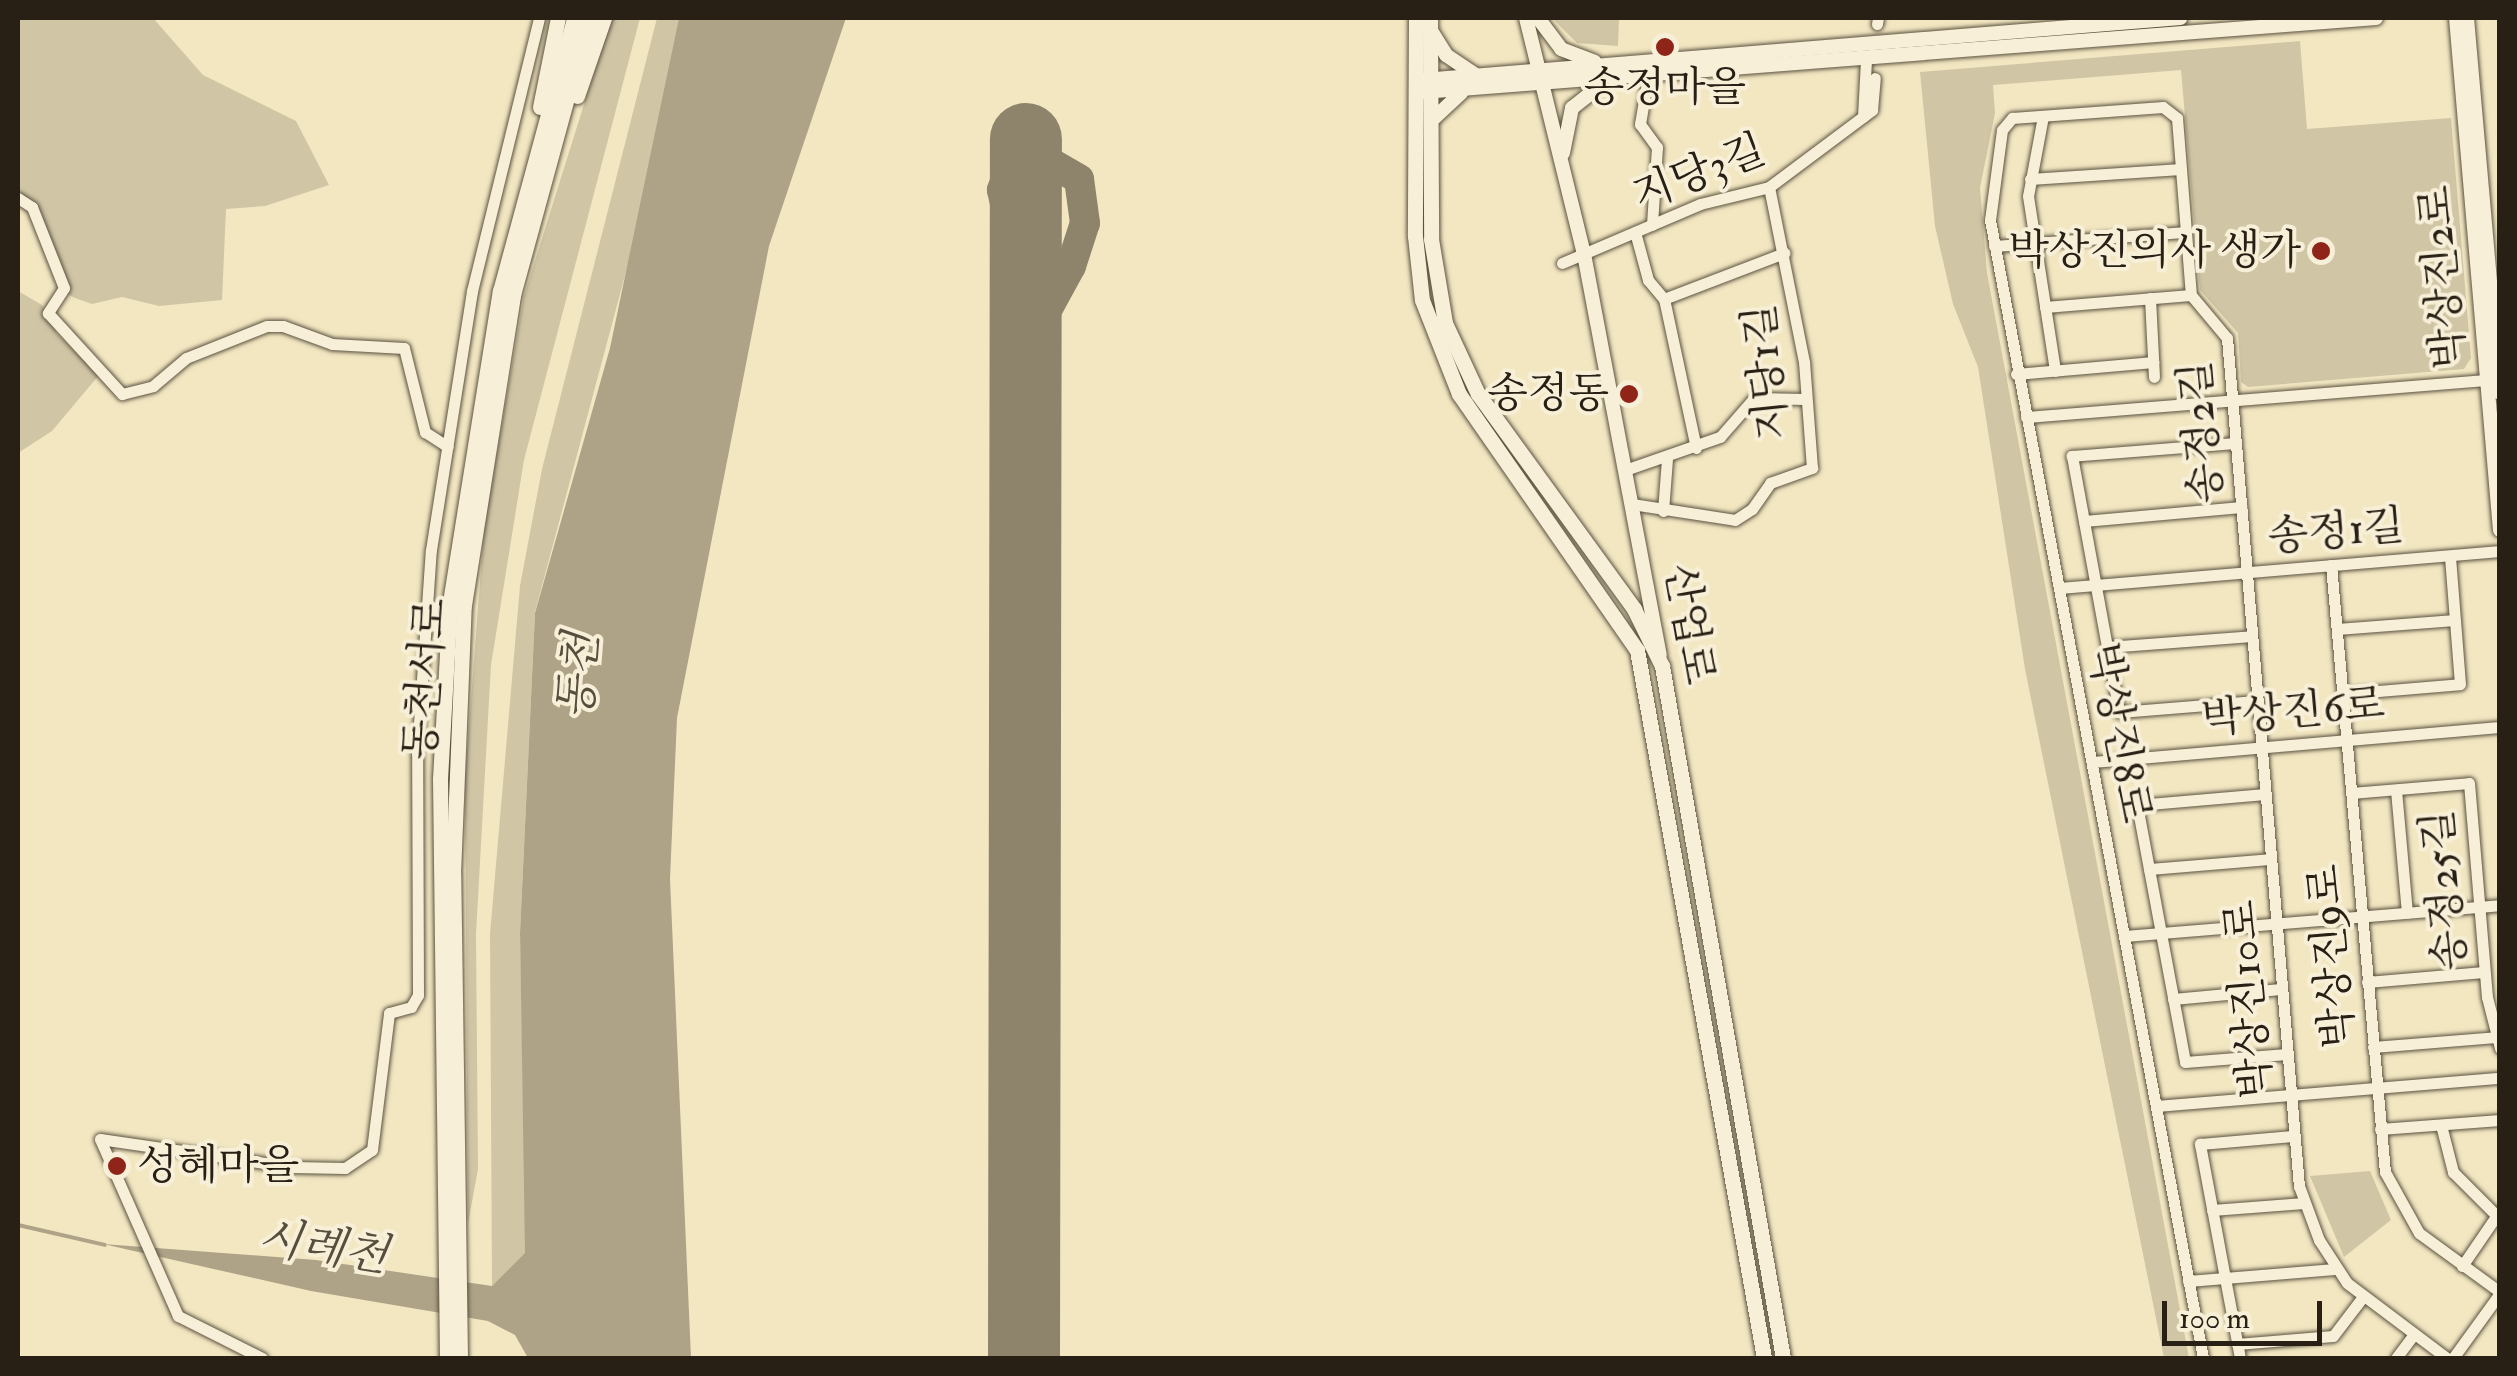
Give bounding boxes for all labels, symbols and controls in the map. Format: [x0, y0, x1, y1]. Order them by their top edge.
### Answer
marker: 송정마을 [1654, 36, 1676, 58]
place label: 송정마을 [1584, 63, 1746, 113]
street label: 지당3길 [1626, 125, 1772, 221]
street label: 박상진2로 [2410, 183, 2476, 371]
place label: 박상진의사 생가 [2008, 226, 2301, 276]
marker: 박상진의사 생가 [2310, 240, 2332, 262]
street label: 지당1길 [1735, 301, 1799, 443]
street label: 송정2길 [2171, 359, 2233, 505]
place label: 송정동 [1487, 369, 1609, 419]
marker: 송정동 [1618, 383, 1640, 405]
street label: 송정1길 [2266, 501, 2406, 563]
street label: 산업로 [1654, 560, 1724, 688]
street label: 동천서로 [395, 596, 457, 762]
water label: 동천 [549, 630, 611, 722]
street label: 박상진8로 [2077, 639, 2161, 827]
street label: 박상진6로 [2199, 679, 2387, 745]
street label: 송정25길 [2413, 807, 2477, 973]
street label: 박상진9로 [2299, 862, 2365, 1050]
street label: 박상진10로 [2215, 898, 2283, 1100]
place label: 성혜마을 [137, 1141, 299, 1191]
marker: 성혜마을 [106, 1155, 128, 1177]
water label: 시례천 [254, 1211, 392, 1285]
scale bar [2167, 1281, 2327, 1343]
text: 100 m [2179, 1300, 2250, 1337]

